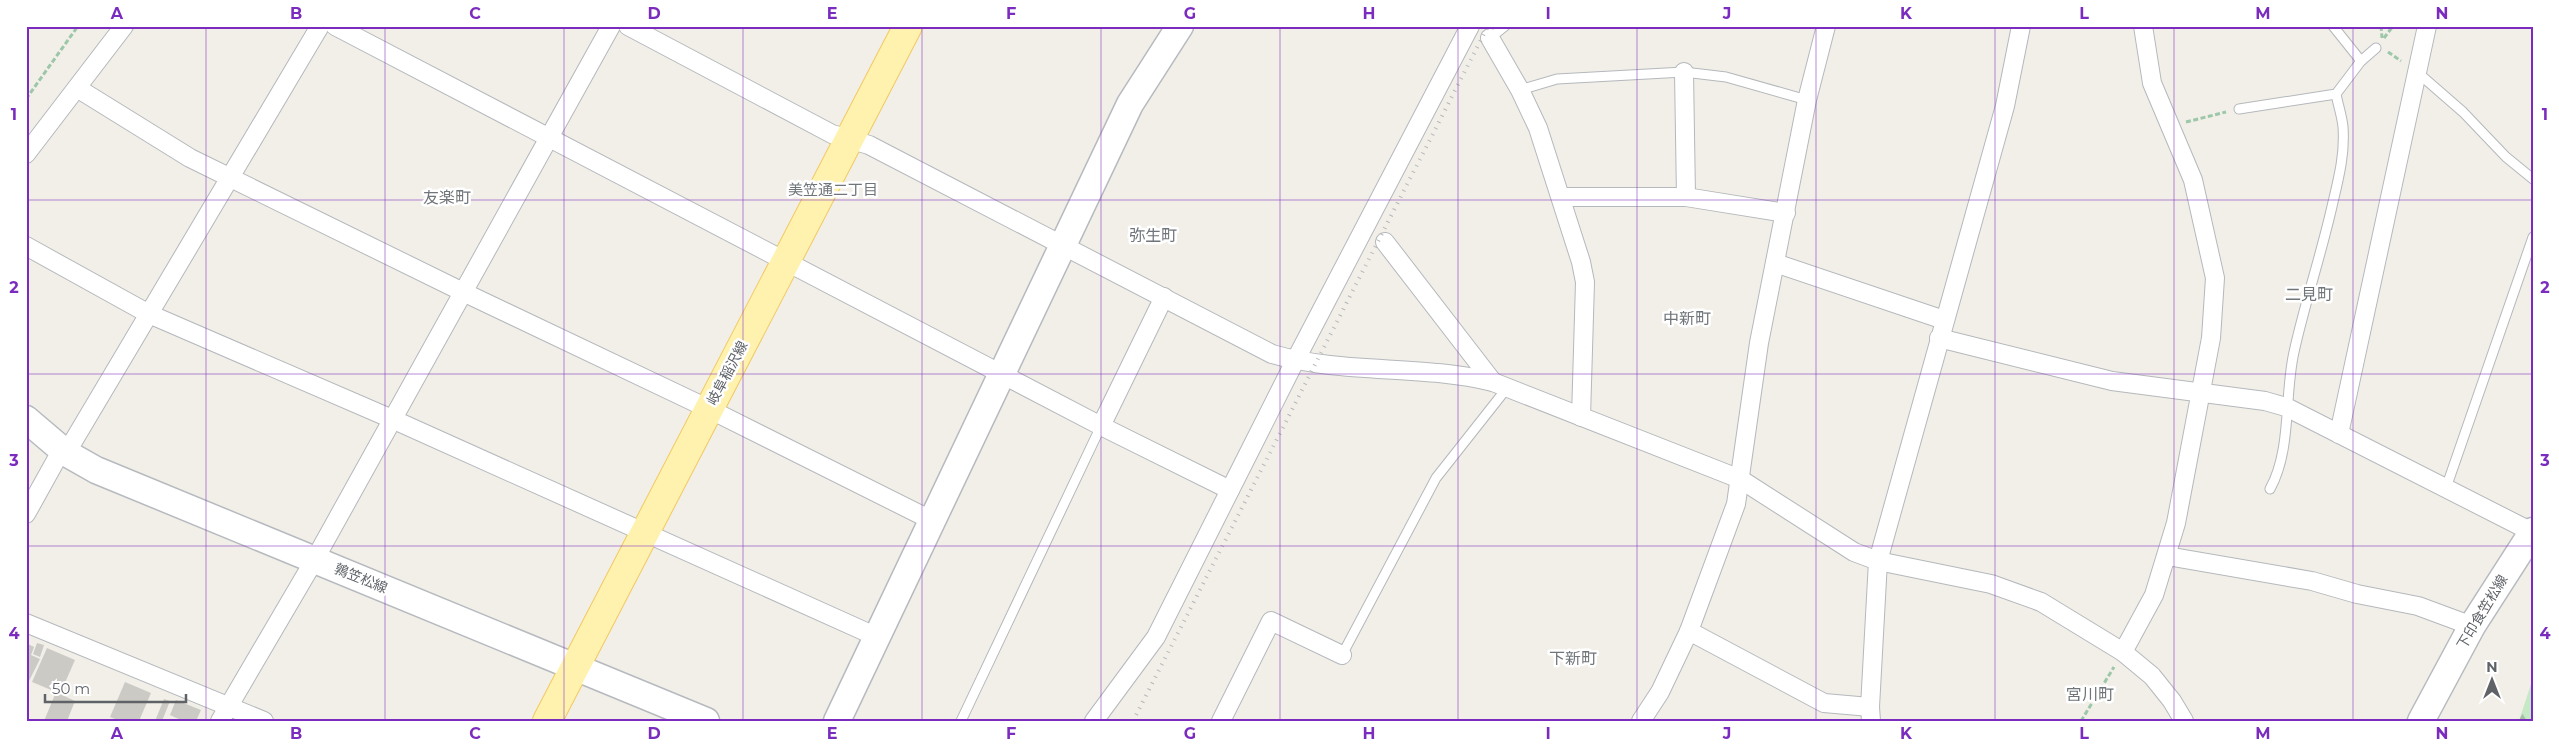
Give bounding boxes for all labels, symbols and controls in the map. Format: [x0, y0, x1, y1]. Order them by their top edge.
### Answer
text: A [110, 4, 124, 23]
text: B [290, 4, 302, 23]
text: C [469, 4, 481, 23]
text: D [647, 4, 661, 23]
text: E [827, 4, 837, 23]
text: F [1006, 4, 1016, 23]
text: G [1184, 4, 1196, 23]
text: H [1363, 4, 1375, 23]
text: I [1545, 4, 1551, 23]
text: J [1722, 4, 1731, 23]
text: K [1900, 4, 1913, 23]
text: L [2079, 4, 2089, 23]
text: M [2255, 4, 2271, 23]
text: N [2436, 4, 2448, 23]
text: 1 [11, 105, 17, 124]
text: 1 [2542, 105, 2548, 124]
district label: 美笠通二丁目 [788, 180, 878, 199]
district label: 友楽町 [423, 188, 471, 207]
district label: 弥生町 [1129, 226, 1177, 245]
text: 2 [9, 278, 19, 297]
text: 2 [2540, 278, 2550, 297]
district label: 二見町 [2285, 285, 2333, 304]
district label: 中新町 [1663, 309, 1711, 328]
street label: 岐阜稲沢線 [703, 338, 751, 408]
text: 3 [8, 451, 19, 470]
text: 3 [2539, 451, 2550, 470]
street label: 鶉笠松線 [332, 559, 390, 597]
street label: 下印食笠松線 [2453, 571, 2511, 653]
text: 4 [8, 624, 20, 643]
text: 4 [2539, 624, 2551, 643]
district label: 下新町 [1549, 649, 1597, 668]
north arrow [2466, 654, 2516, 704]
text: N [2486, 658, 2498, 676]
scale bar [45, 672, 186, 704]
text: 50 m [52, 679, 90, 698]
district label: 宮川町 [2066, 685, 2114, 704]
text: A [110, 724, 124, 743]
text: B [290, 724, 302, 743]
text: C [469, 724, 481, 743]
text: D [647, 724, 661, 743]
text: E [827, 724, 837, 743]
text: F [1006, 724, 1016, 743]
text: G [1184, 724, 1196, 743]
text: H [1363, 724, 1375, 743]
text: I [1545, 724, 1551, 743]
text: J [1722, 724, 1731, 743]
text: K [1900, 724, 1913, 743]
text: L [2079, 724, 2089, 743]
text: M [2255, 724, 2271, 743]
text: N [2436, 724, 2448, 743]

